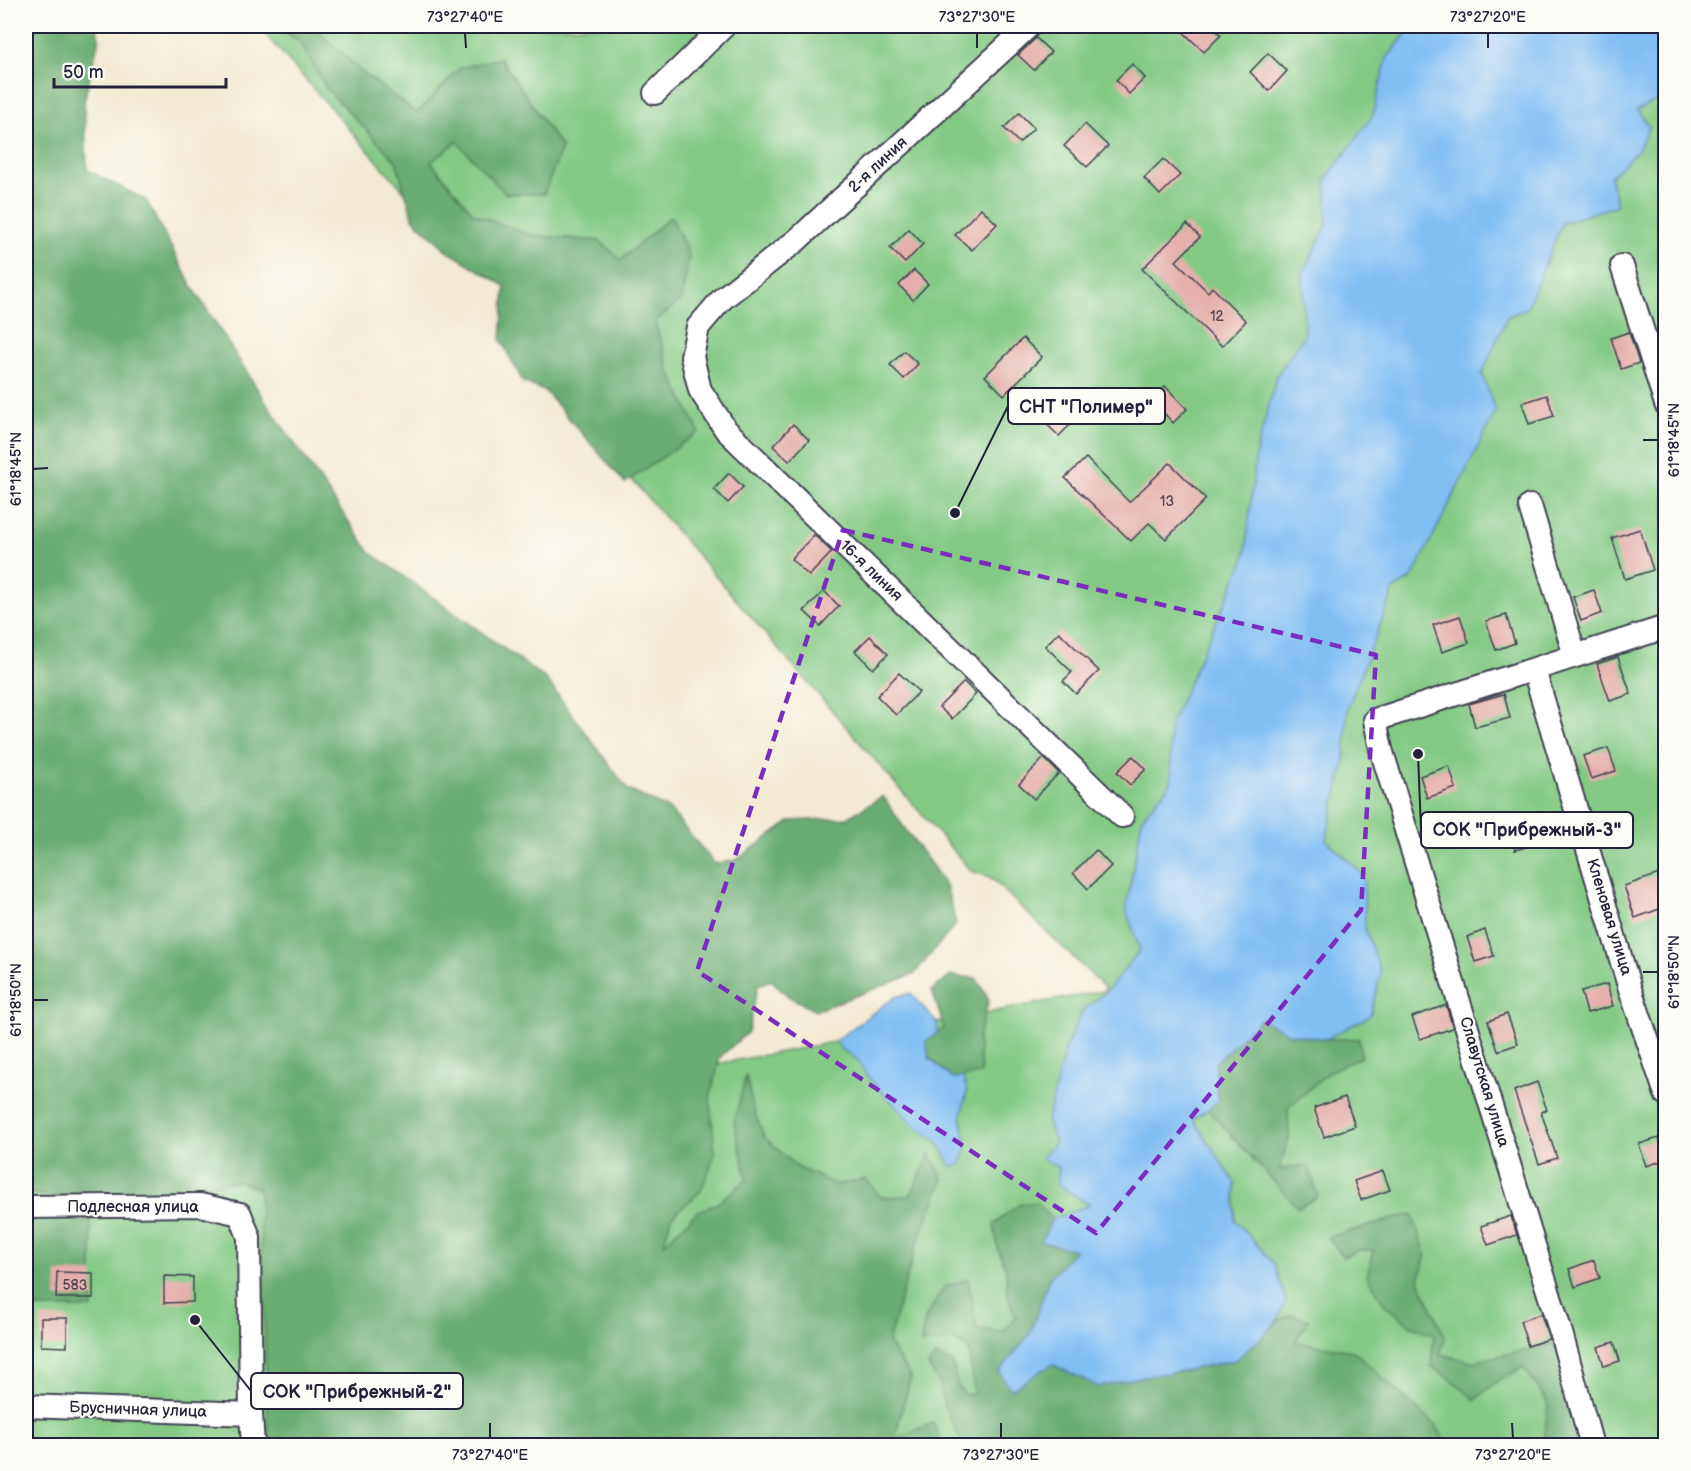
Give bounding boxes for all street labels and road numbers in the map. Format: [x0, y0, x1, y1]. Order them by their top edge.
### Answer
street label: 2-я линия [845, 133, 911, 197]
street label: 16-я линия [836, 536, 906, 606]
street label: Кленовая улица [1582, 856, 1636, 978]
street label: Славутская улица [1455, 1015, 1513, 1150]
street label: Подлесная улица [67, 1198, 199, 1217]
street label: Брусничная улица [69, 1398, 208, 1422]

